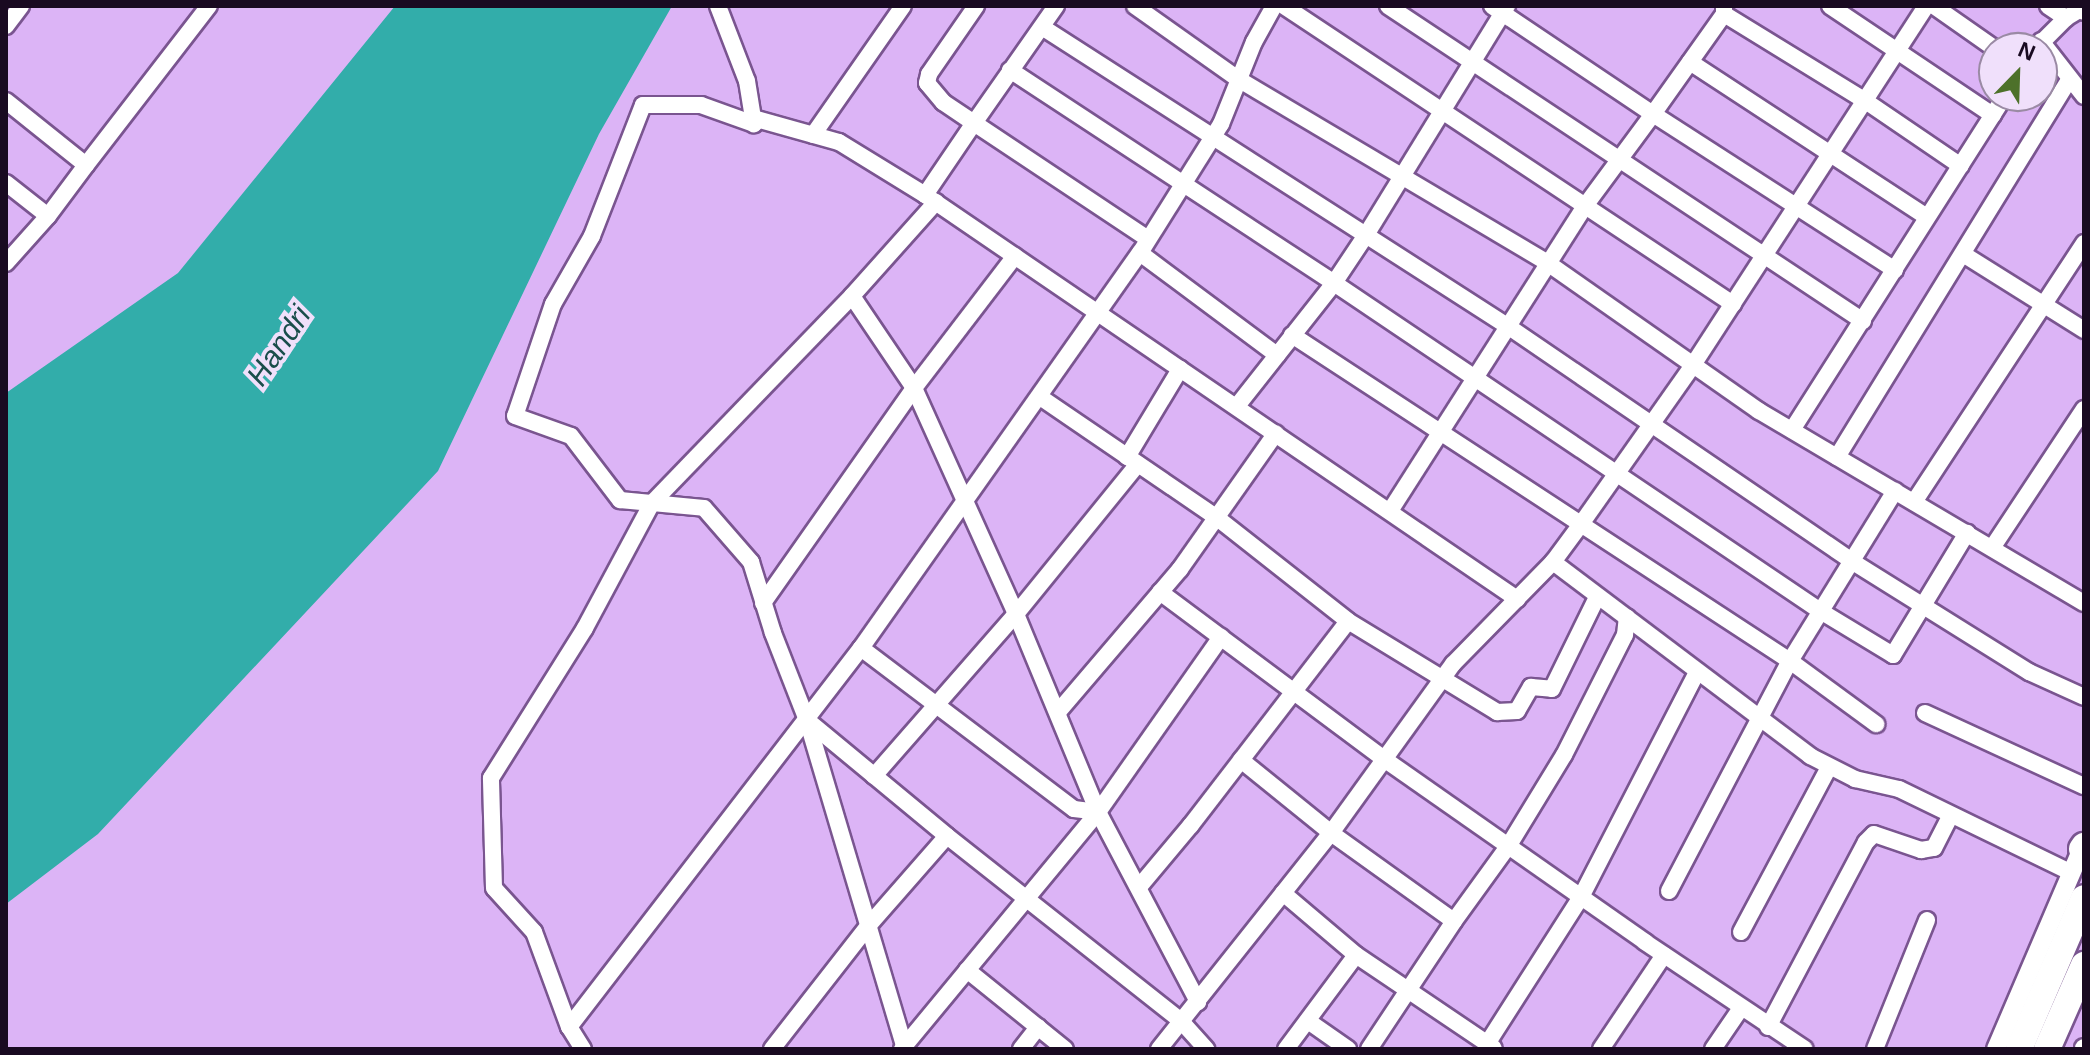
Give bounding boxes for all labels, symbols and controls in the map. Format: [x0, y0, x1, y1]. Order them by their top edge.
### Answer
north arrow [1978, 32, 2058, 112]
text: N [2015, 37, 2039, 66]
water label: Handri [239, 299, 319, 393]

